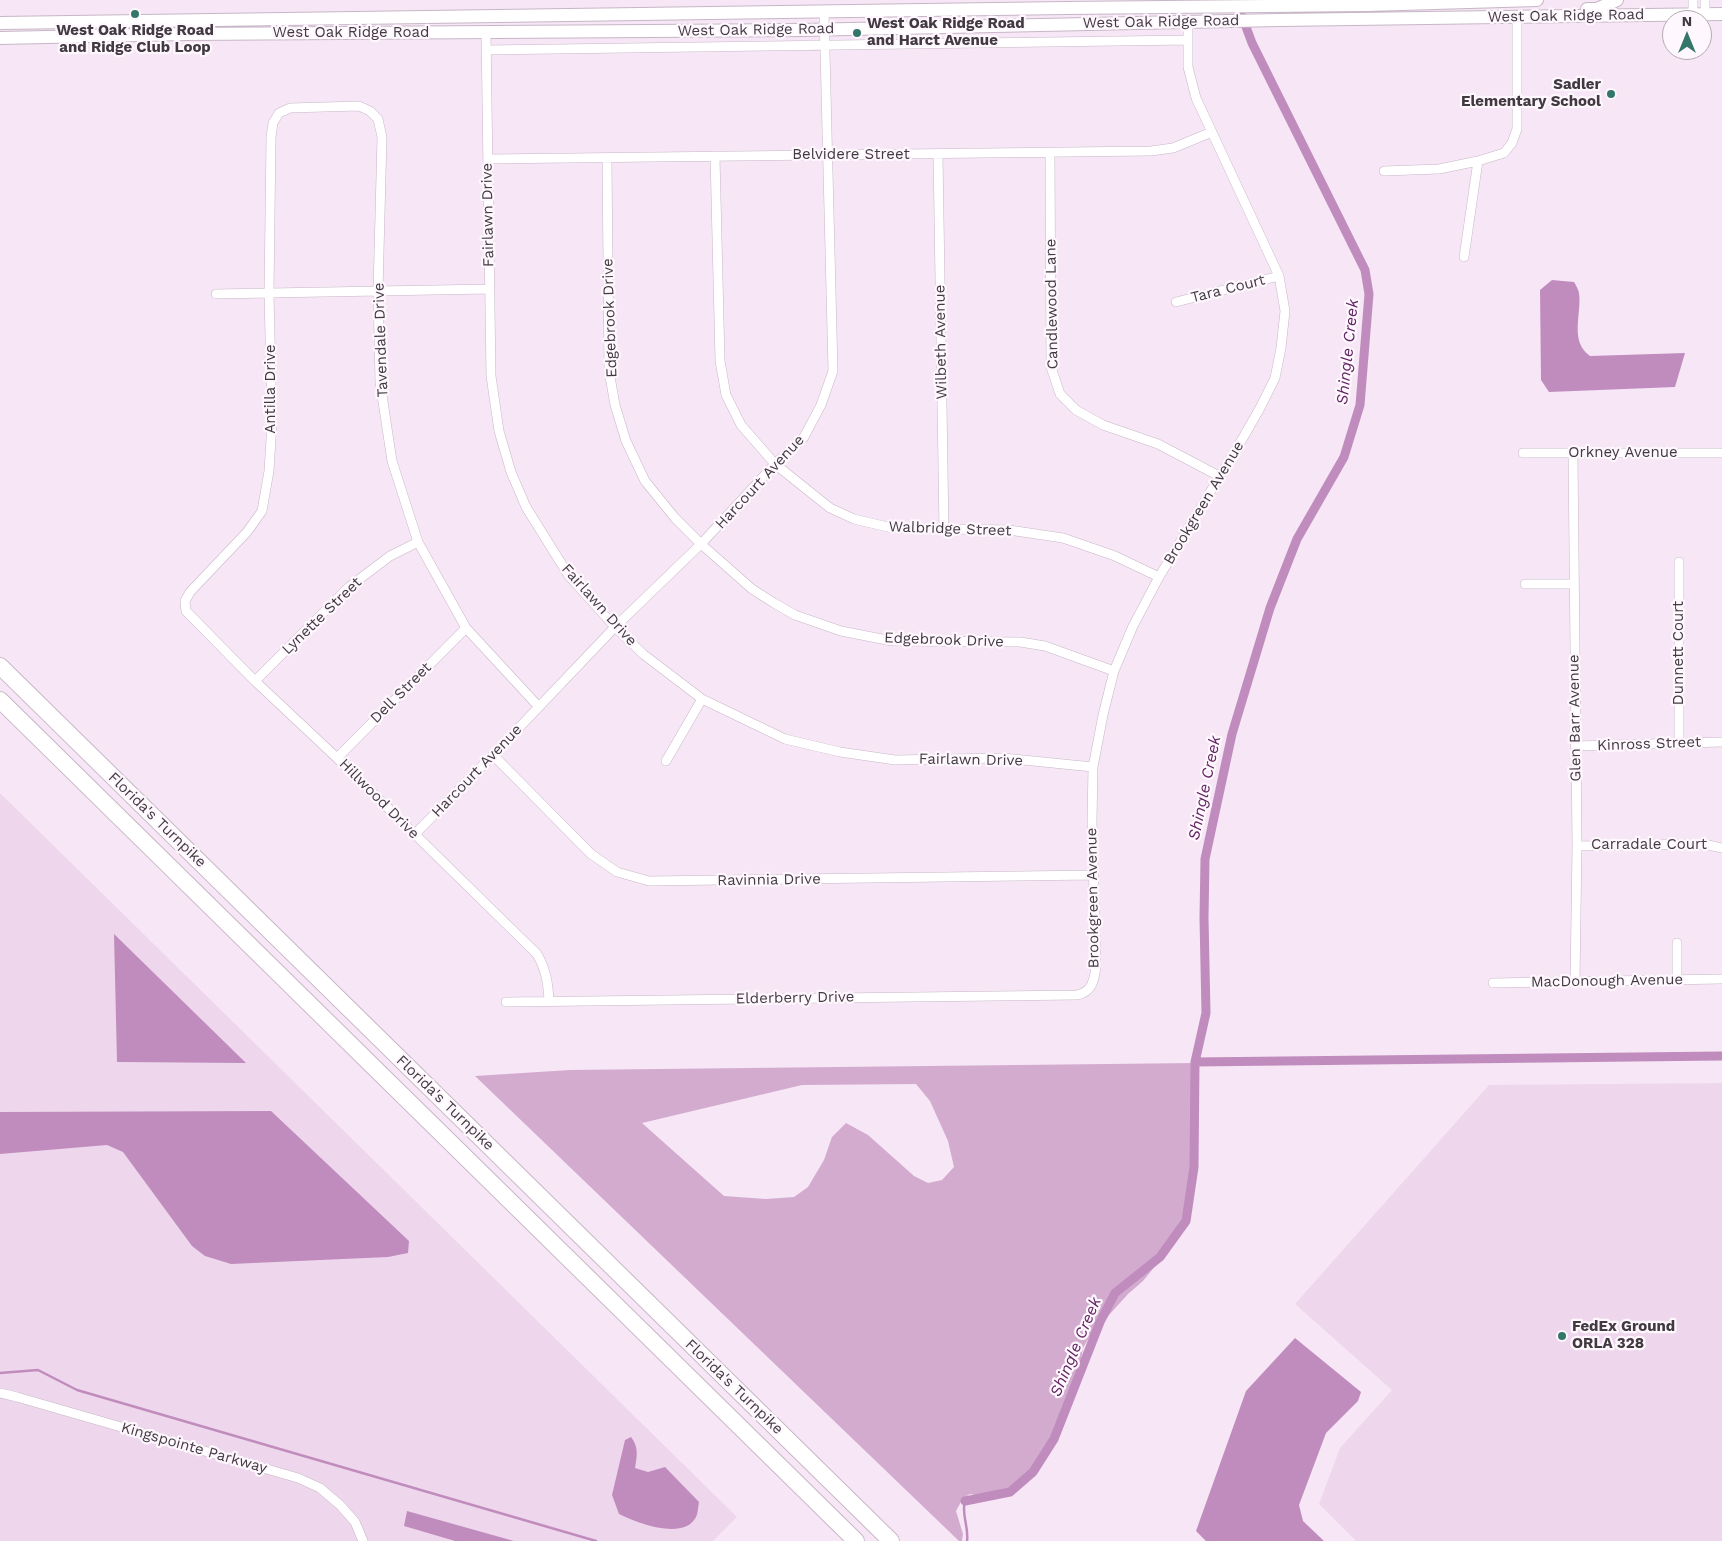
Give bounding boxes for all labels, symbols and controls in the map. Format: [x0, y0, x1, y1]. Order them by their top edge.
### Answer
street label: West Oak Ridge Road [1487, 6, 1645, 26]
marker: West Oak Ridge Road and Ridge Club Loop [129, 8, 141, 20]
north arrow [1662, 10, 1712, 60]
street label: West Oak Ridge Road [1082, 12, 1240, 32]
text: N [1682, 13, 1692, 29]
place label: West Oak Ridge Road and Harct Avenue [867, 15, 1025, 50]
street label: West Oak Ridge Road [677, 20, 835, 40]
place label: West Oak Ridge Road and Ridge Club Loop [56, 22, 214, 57]
street label: West Oak Ridge Road [273, 24, 429, 42]
marker: West Oak Ridge Road and Harct Avenue [851, 27, 863, 39]
place label: Sadler Elementary School [1461, 76, 1601, 111]
marker: Sadler Elementary School [1605, 88, 1617, 100]
street label: Belvidere Street [792, 146, 910, 164]
street label: Fairlawn Drive [478, 163, 498, 267]
street label: Candlewood Lane [1042, 238, 1062, 370]
street label: Edgebrook Drive [599, 258, 621, 378]
street label: Tara Court [1189, 271, 1267, 307]
street label: Tavendale Drive [370, 282, 392, 398]
street label: Wilbeth Avenue [931, 285, 951, 399]
water label: Shingle Creek [1333, 298, 1363, 406]
street label: Antilla Drive [262, 344, 280, 434]
street label: Harcourt Avenue [712, 431, 808, 533]
street label: Brookgreen Avenue [1160, 438, 1248, 568]
street label: Orkney Avenue [1568, 444, 1678, 462]
street label: Walbridge Street [888, 518, 1012, 540]
street label: Fairlawn Drive [557, 560, 641, 650]
street label: Lynette Street [278, 574, 366, 658]
street label: Dunnett Court [1670, 601, 1688, 705]
street label: Edgebrook Drive [884, 629, 1004, 651]
street label: Glen Barr Avenue [1565, 654, 1585, 782]
street label: Dell Street [367, 659, 435, 727]
street label: Harcourt Avenue [428, 721, 526, 821]
street label: Kinross Street [1597, 733, 1701, 755]
water label: Shingle Creek [1185, 734, 1225, 842]
street label: Fairlawn Drive [919, 750, 1023, 770]
street label: Hillwood Drive [335, 755, 423, 843]
street label: Florida's Turnpike [104, 769, 210, 871]
street label: Brookgreen Avenue [1083, 827, 1103, 969]
street label: Carradale Court [1591, 836, 1707, 854]
street label: Ravinnia Drive [717, 870, 821, 890]
street label: MacDonough Avenue [1531, 971, 1683, 991]
street label: Elderberry Drive [735, 988, 855, 1008]
street label: Florida's Turnpike [392, 1052, 498, 1154]
water label: Shingle Creek [1046, 1294, 1106, 1400]
place label: FedEx Ground ORLA 328 [1572, 1318, 1675, 1353]
marker: FedEx Ground ORLA 328 [1556, 1330, 1568, 1342]
street label: Florida's Turnpike [681, 1336, 787, 1438]
street label: Kingspointe Parkway [119, 1419, 269, 1477]

